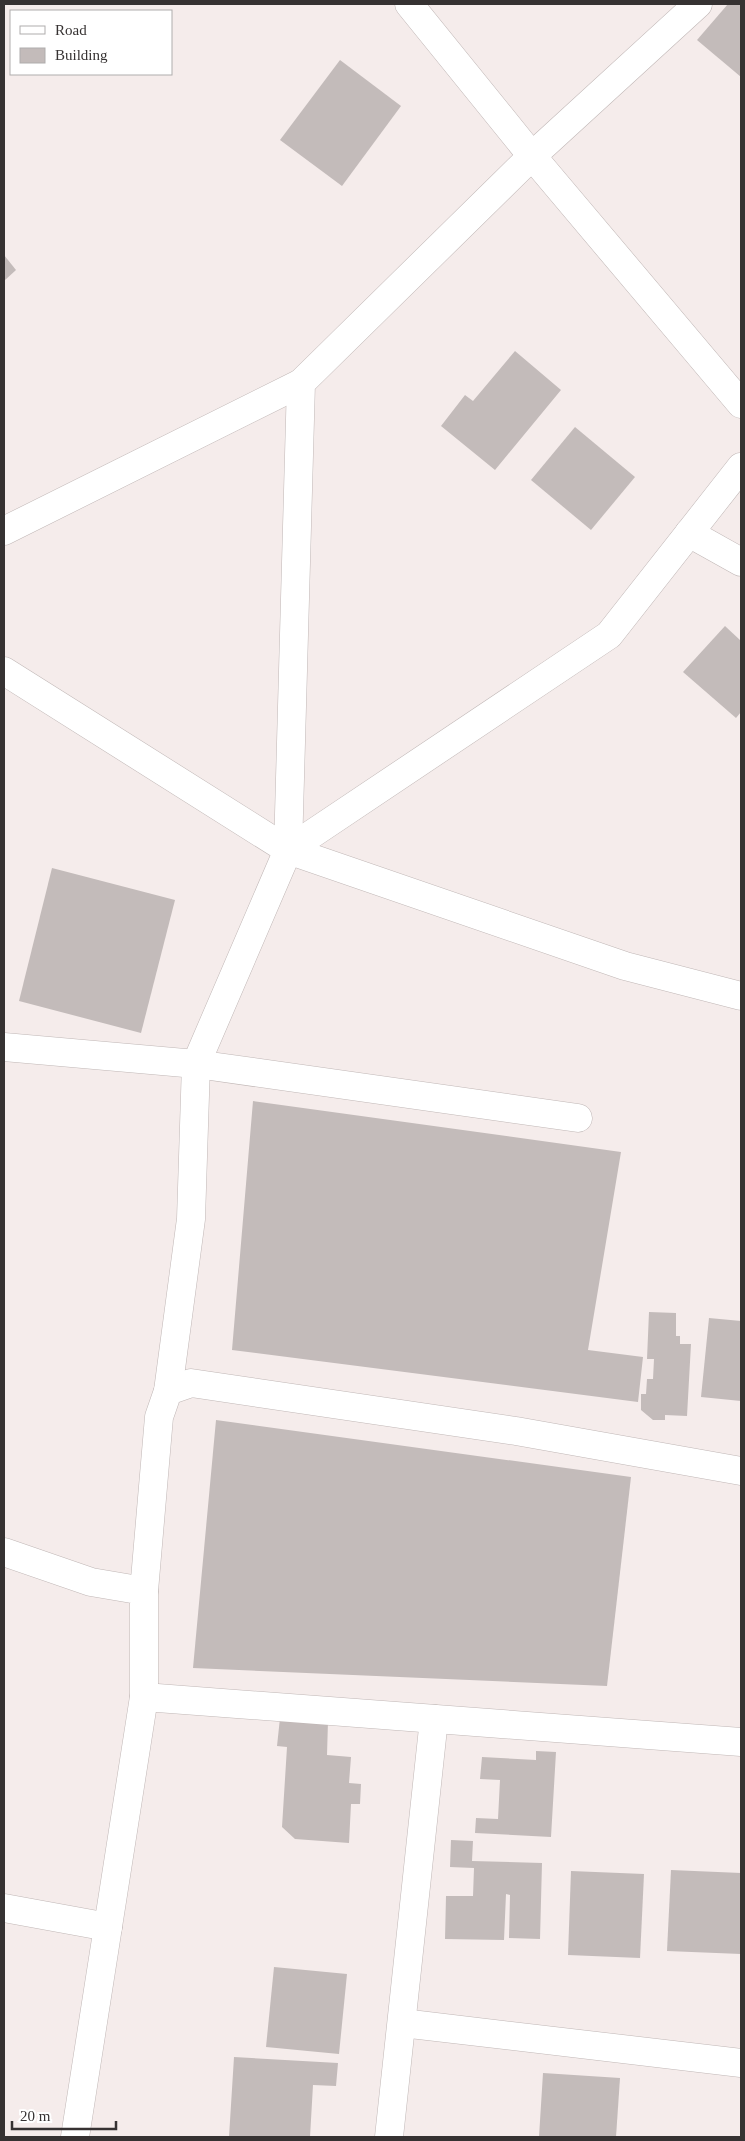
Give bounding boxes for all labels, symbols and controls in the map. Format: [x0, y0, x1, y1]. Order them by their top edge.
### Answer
legend [10, 10, 172, 75]
text: Road [55, 22, 87, 38]
text: Building [55, 47, 108, 63]
scale bar [12, 2098, 116, 2130]
text: 20 m [20, 2108, 51, 2124]

